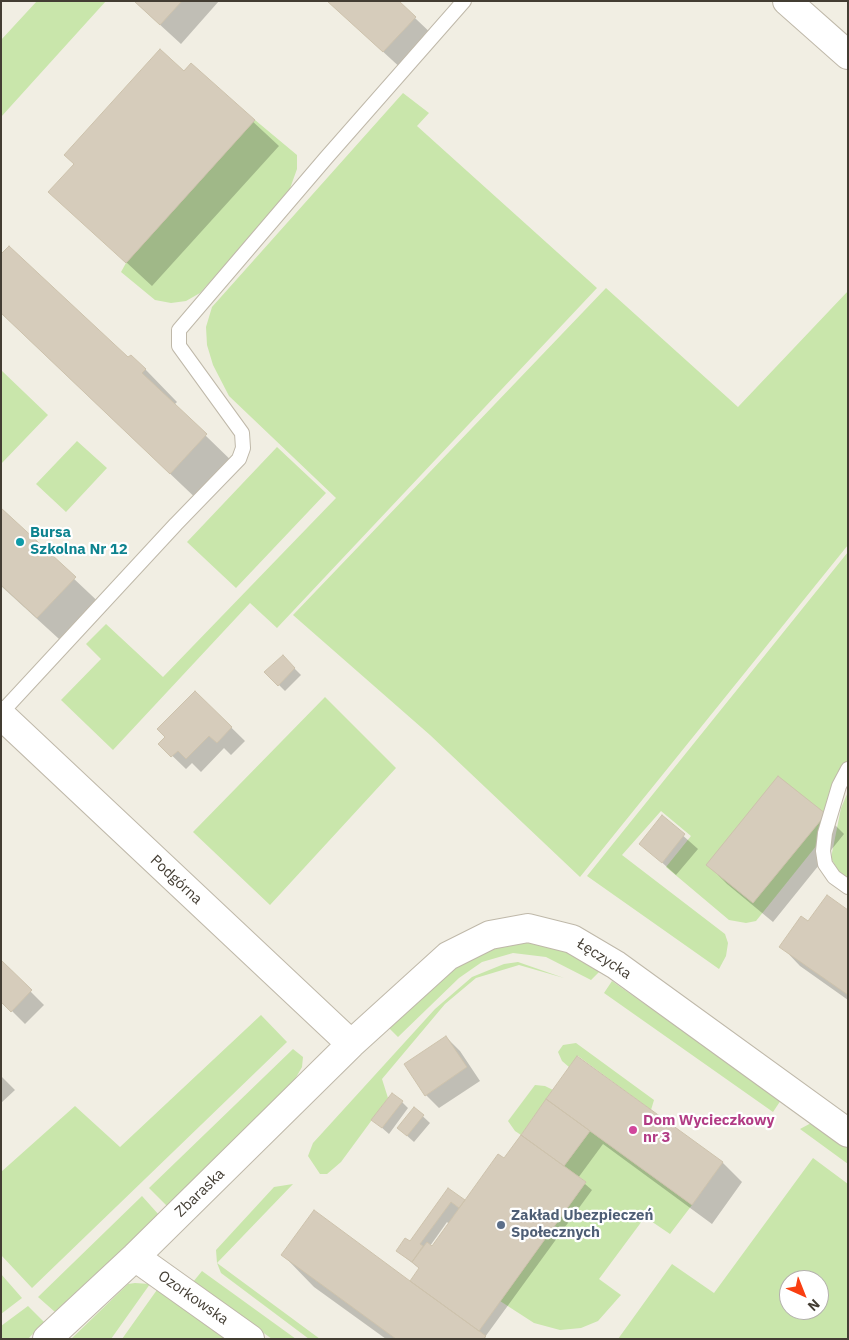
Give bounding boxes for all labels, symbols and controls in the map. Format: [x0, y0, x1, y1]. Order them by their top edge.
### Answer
place label: Bursa Szkolna Nr 12 [30, 524, 128, 559]
marker: Bursa Szkolna Nr 12 [14, 536, 26, 548]
street label: Podgórna [146, 852, 206, 908]
street label: Łęczycka [574, 935, 634, 983]
place label: Dom Wycieczkowy nr 3 [643, 1112, 775, 1147]
marker: Dom Wycieczkowy nr 3 [627, 1124, 639, 1136]
street label: Zbaraska [171, 1165, 229, 1221]
place label: Zakład Ubezpieczeń Społecznych [511, 1207, 653, 1242]
marker: Zakład Ubezpieczeń Społecznych [495, 1219, 507, 1231]
street label: Ozorkowska [154, 1267, 232, 1329]
north arrow [779, 1270, 829, 1320]
text: N [804, 1295, 824, 1315]

